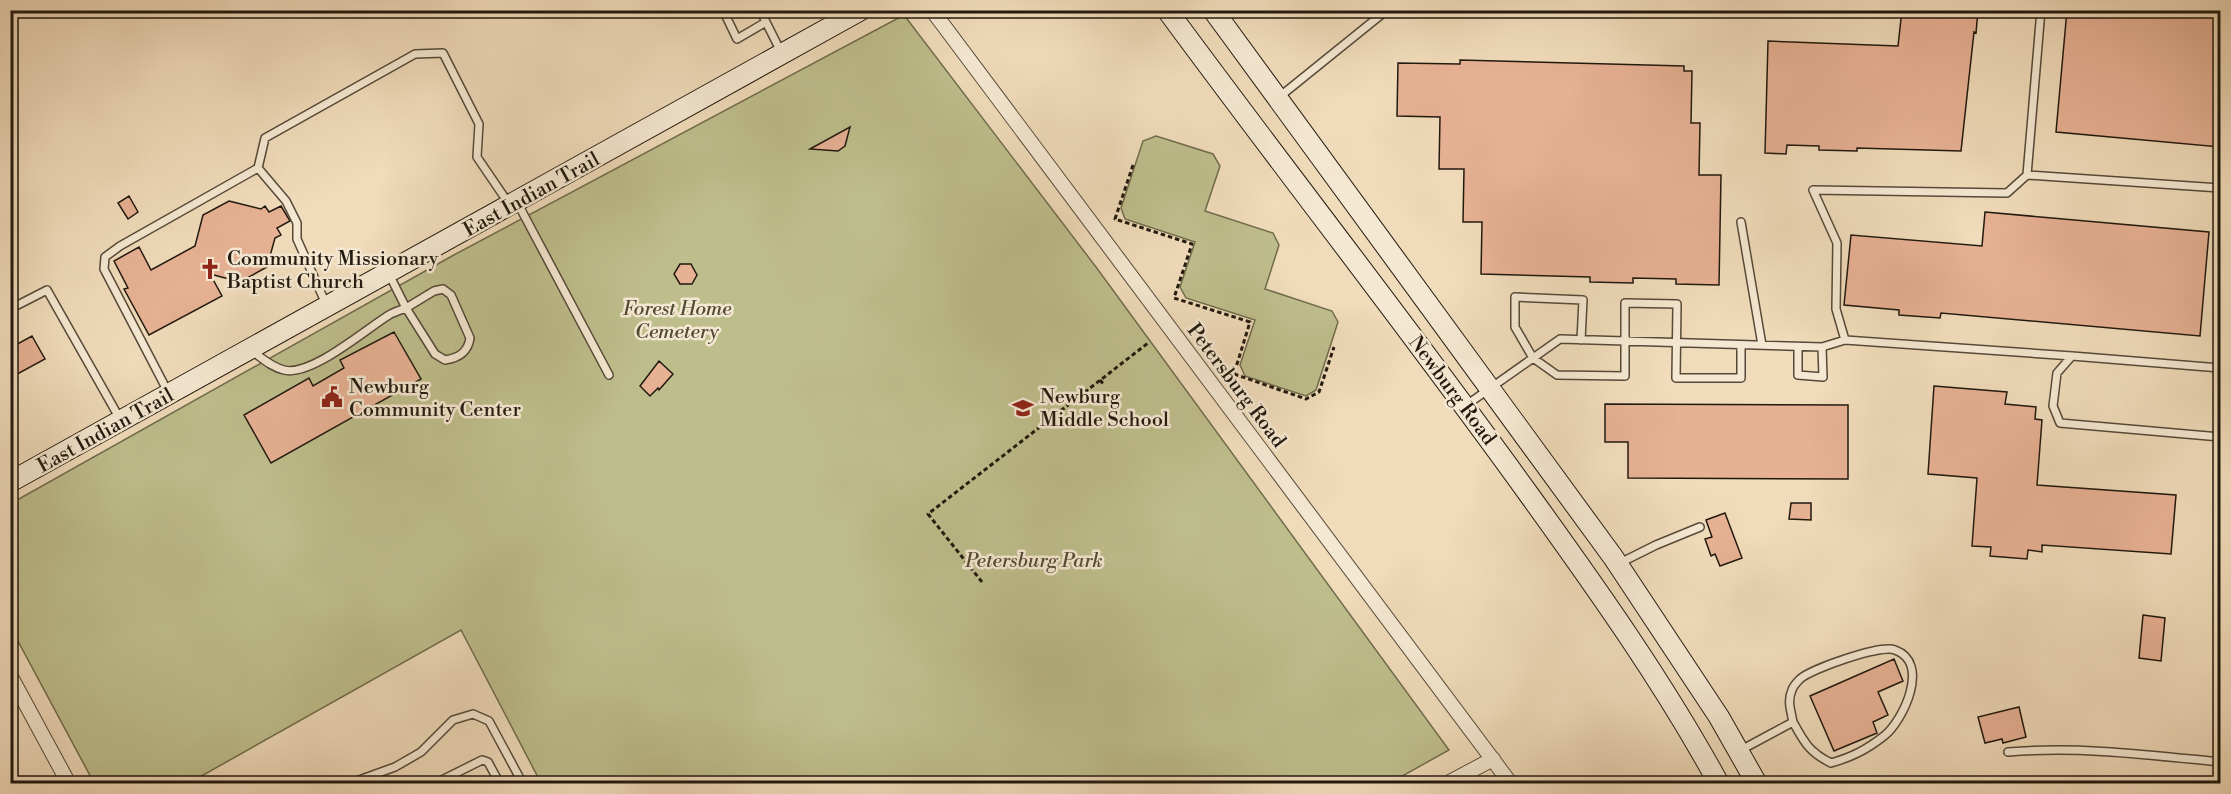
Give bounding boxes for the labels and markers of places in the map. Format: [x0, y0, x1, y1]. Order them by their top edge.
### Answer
place label: Community Missionary Baptist Church [226, 247, 439, 295]
church icon: Community Missionary Baptist Church [198, 257, 222, 281]
place label: Newburg Community Center [349, 375, 521, 423]
public building icon: Newburg Community Center [320, 385, 344, 409]
place label: Newburg Middle School [1040, 385, 1169, 433]
school or university icon: Newburg Middle School [1011, 396, 1035, 420]

